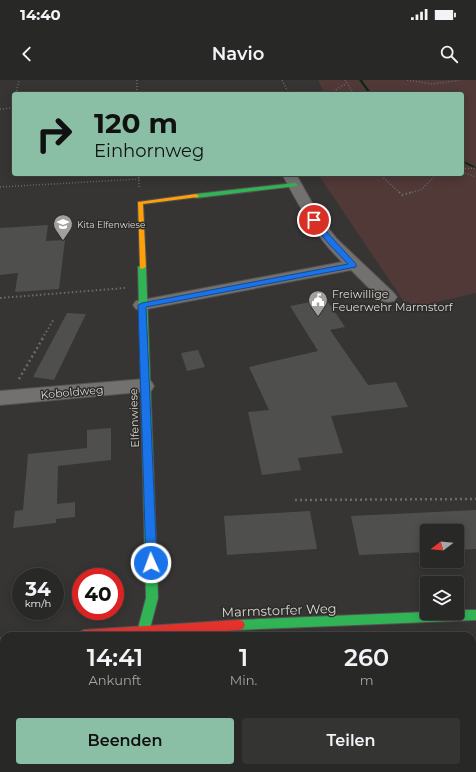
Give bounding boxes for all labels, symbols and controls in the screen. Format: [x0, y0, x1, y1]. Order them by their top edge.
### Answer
text: 14:40 [20, 5, 61, 24]
icon: back [16, 43, 38, 65]
text: Navio [212, 43, 264, 65]
icon: search [438, 43, 460, 65]
text: 120 m [94, 106, 178, 140]
icon: right [28, 108, 80, 160]
text: Einhornweg [94, 140, 204, 162]
pin [297, 203, 331, 237]
icon: arrive [303, 209, 325, 231]
school or university icon: Kita Elfenwiese [52, 213, 74, 241]
place label: Kita Elfenwiese [77, 219, 146, 230]
place label: Freiwillige Feuerwehr Marmstorf [332, 287, 454, 314]
public building icon: Freiwillige Feuerwehr Marmstorf [307, 289, 329, 317]
street label: Koboldweg [40, 382, 104, 402]
street label: Elfenwiese [126, 388, 142, 448]
north arrow [420, 524, 464, 568]
map controls [420, 524, 464, 620]
position arrow [130, 542, 172, 584]
speed limit sign: 40 [72, 568, 124, 620]
button: layers [420, 576, 464, 620]
text: 34 [25, 577, 51, 601]
text: km/h [25, 597, 51, 610]
street label: Marmstorfer Weg [221, 600, 337, 620]
text: 14:41 [87, 643, 143, 672]
text: 1 [239, 643, 248, 672]
text: 260 [344, 643, 389, 672]
text: Ankunft [88, 672, 141, 688]
text: Min. [230, 672, 257, 688]
text: m [360, 672, 374, 688]
button: Beenden [16, 718, 234, 764]
button: Teilen [242, 718, 460, 764]

